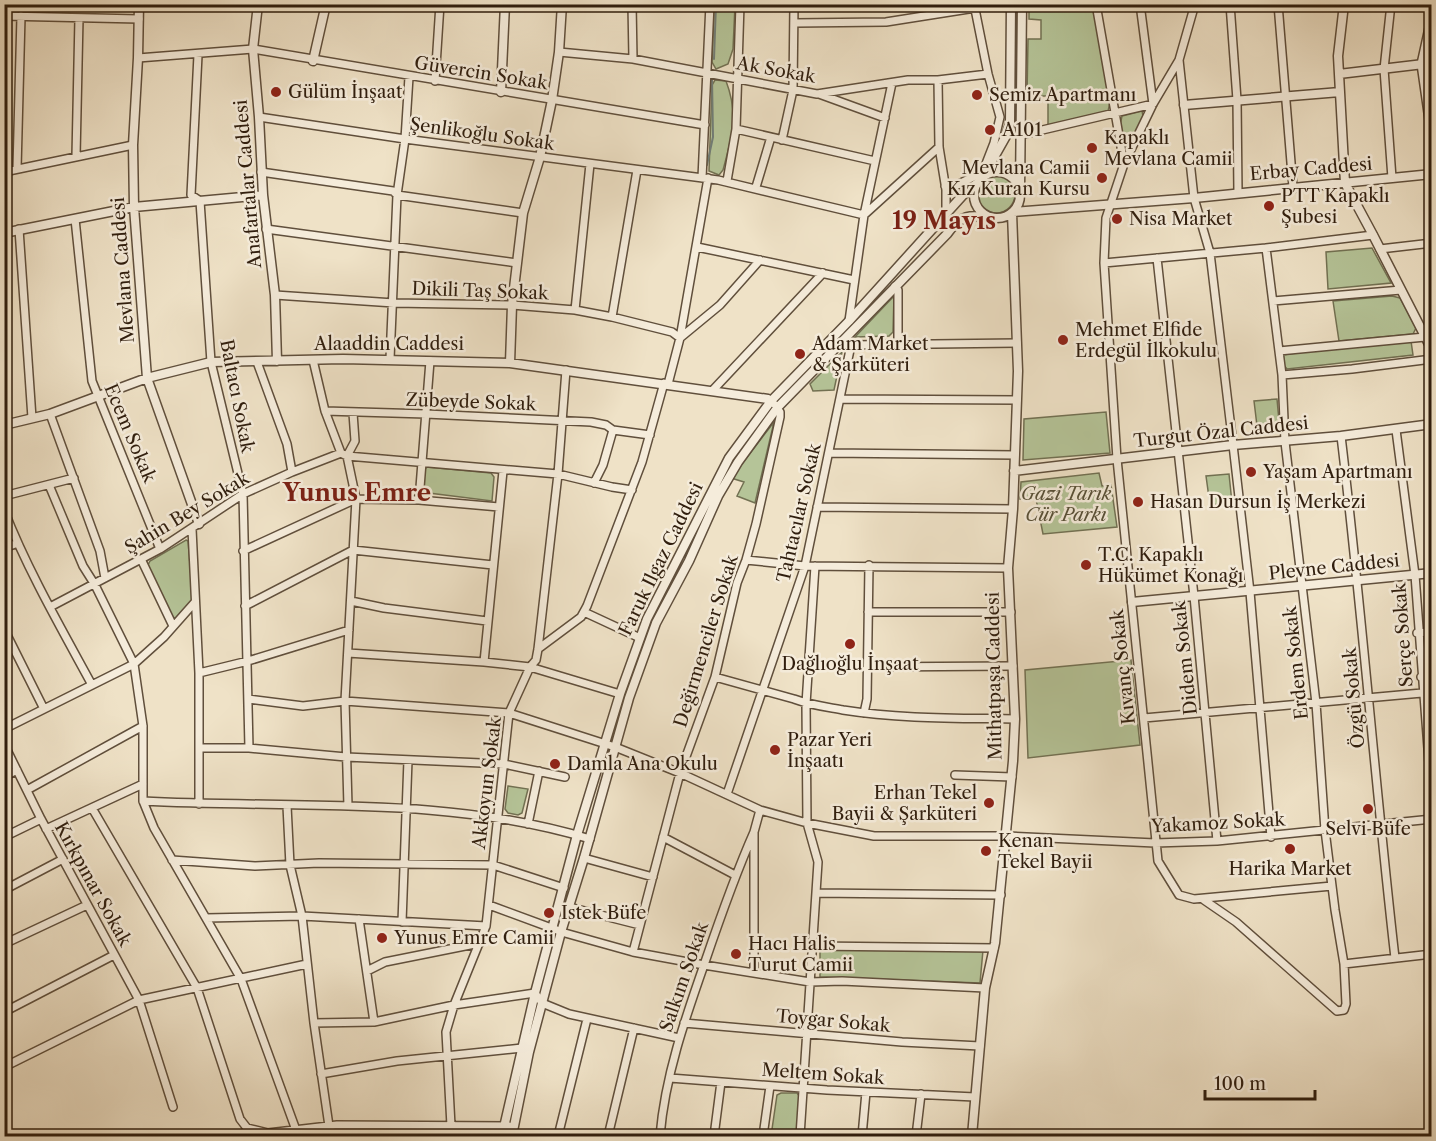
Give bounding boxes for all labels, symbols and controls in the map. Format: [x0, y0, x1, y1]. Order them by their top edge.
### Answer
street label: Güvercin Sokak [413, 52, 551, 95]
street label: Ak Sokak [734, 52, 819, 88]
place label: Gülüm İnşaat [288, 80, 403, 103]
place label: Semiz Apartmanı [989, 84, 1137, 106]
marker: Gülüm İnşaat [269, 85, 283, 99]
marker: Semiz Apartmanı [970, 88, 984, 102]
street label: Anafartalar Caddesi [230, 98, 266, 270]
street label: Şenlikoğlu Sokak [408, 113, 557, 155]
place label: A101 [1001, 119, 1042, 141]
marker: A101 [983, 123, 997, 137]
place label: Kapaklı Mevlana Camii [1104, 127, 1233, 170]
marker: Kapaklı Mevlana Camii [1085, 141, 1099, 155]
street label: Erbay Caddesi [1249, 153, 1374, 185]
place label: Mevlana Camii Kız Kuran Kursu [947, 157, 1091, 200]
marker: Mevlana Camii Kız Kuran Kursu [1095, 171, 1109, 185]
place label: PTT Kapaklı Şubesi [1281, 185, 1390, 228]
street label: Mevlana Caddesi [107, 196, 139, 344]
marker: PTT Kapaklı Şubesi [1262, 199, 1276, 213]
district label: 19 Mayıs [892, 206, 996, 235]
place label: Nisa Market [1129, 208, 1233, 230]
marker: Nisa Market [1110, 212, 1124, 226]
street label: Dikili Taş Sokak [411, 278, 550, 304]
place label: Mehmet Elfide Erdegül İlkokulu [1075, 319, 1217, 362]
street label: Alaaddin Caddesi [313, 333, 464, 355]
place label: Adam Market & Şarküteri [811, 333, 929, 376]
marker: Mehmet Elfide Erdegül İlkokulu [1056, 333, 1070, 347]
street label: Baltacı Sokak [215, 338, 259, 456]
marker: Adam Market & Şarküteri [793, 347, 807, 361]
street label: Ecem Sokak [99, 380, 161, 487]
street label: Zübeyde Sokak [405, 389, 538, 415]
street label: Turgut Özal Caddesi [1132, 411, 1310, 452]
street label: Tahtacılar Sokak [772, 440, 826, 585]
place label: Yaşam Apartmanı [1262, 461, 1413, 483]
marker: Yaşam Apartmanı [1244, 465, 1258, 479]
street label: Şahin Bey Sokak [121, 466, 255, 559]
district label: Yunus Emre [282, 478, 431, 507]
street label: Faruk Ilgaz Caddesi [614, 478, 708, 639]
park label: Gazi Tarık Cür Parkı [1021, 483, 1112, 526]
place label: Hasan Dursun İş Merkezi [1150, 490, 1366, 513]
marker: Hasan Dursun İş Merkezi [1131, 495, 1145, 509]
place label: T.C. Kapaklı Hükümet Konağı [1098, 544, 1244, 587]
street label: Plevne Caddesi [1267, 549, 1401, 585]
street label: Değirmenciler Sokak [669, 551, 743, 730]
marker: T.C. Kapaklı Hükümet Konağı [1079, 558, 1093, 572]
street label: Serçe Sokak [1388, 581, 1418, 688]
street label: Mithatpaşa Caddesi [982, 591, 1006, 760]
street label: Didem Sokak [1168, 598, 1202, 716]
street label: Erdem Sokak [1279, 604, 1313, 721]
street label: Kıvanç Sokak [1106, 607, 1140, 726]
marker: Dağlıoğlu İnşaat [843, 637, 857, 651]
street label: Özgü Sokak [1338, 645, 1369, 749]
place label: Dağlıoğlu İnşaat [781, 652, 919, 675]
street label: Akkoyun Sokak [468, 714, 506, 851]
place label: Pazar Yeri İnşaatı [787, 729, 873, 772]
marker: Pazar Yeri İnşaatı [768, 743, 782, 757]
place label: Damla Ana Okulu [567, 753, 718, 775]
marker: Damla Ana Okulu [548, 757, 562, 771]
place label: Erhan Tekel Bayii & Şarküteri [832, 782, 978, 825]
marker: Erhan Tekel Bayii & Şarküteri [982, 796, 996, 810]
marker: Selvi Büfe [1361, 802, 1375, 816]
street label: Yakamoz Sokak [1150, 808, 1287, 838]
street label: Kırkpınar Sokak [50, 818, 137, 951]
place label: Selvi Büfe [1325, 818, 1411, 840]
place label: Kenan Tekel Bayii [998, 830, 1093, 873]
marker: Harika Market [1283, 842, 1297, 856]
marker: Kenan Tekel Bayii [979, 844, 993, 858]
place label: Harika Market [1228, 858, 1352, 880]
place label: Istek Büfe [561, 902, 646, 924]
marker: Istek Büfe [542, 906, 556, 920]
street label: Salkım Sokak [655, 918, 714, 1035]
place label: Yunus Emre Camii [393, 927, 554, 949]
marker: Yunus Emre Camii [375, 931, 389, 945]
place label: Hacı Halis Turut Camii [748, 933, 853, 976]
marker: Hacı Halis Turut Camii [729, 947, 743, 961]
street label: Toygar Sokak [775, 1005, 893, 1037]
street label: Meltem Sokak [761, 1059, 887, 1089]
scale bar [1205, 1063, 1314, 1101]
text: 100 m [1214, 1073, 1266, 1095]

